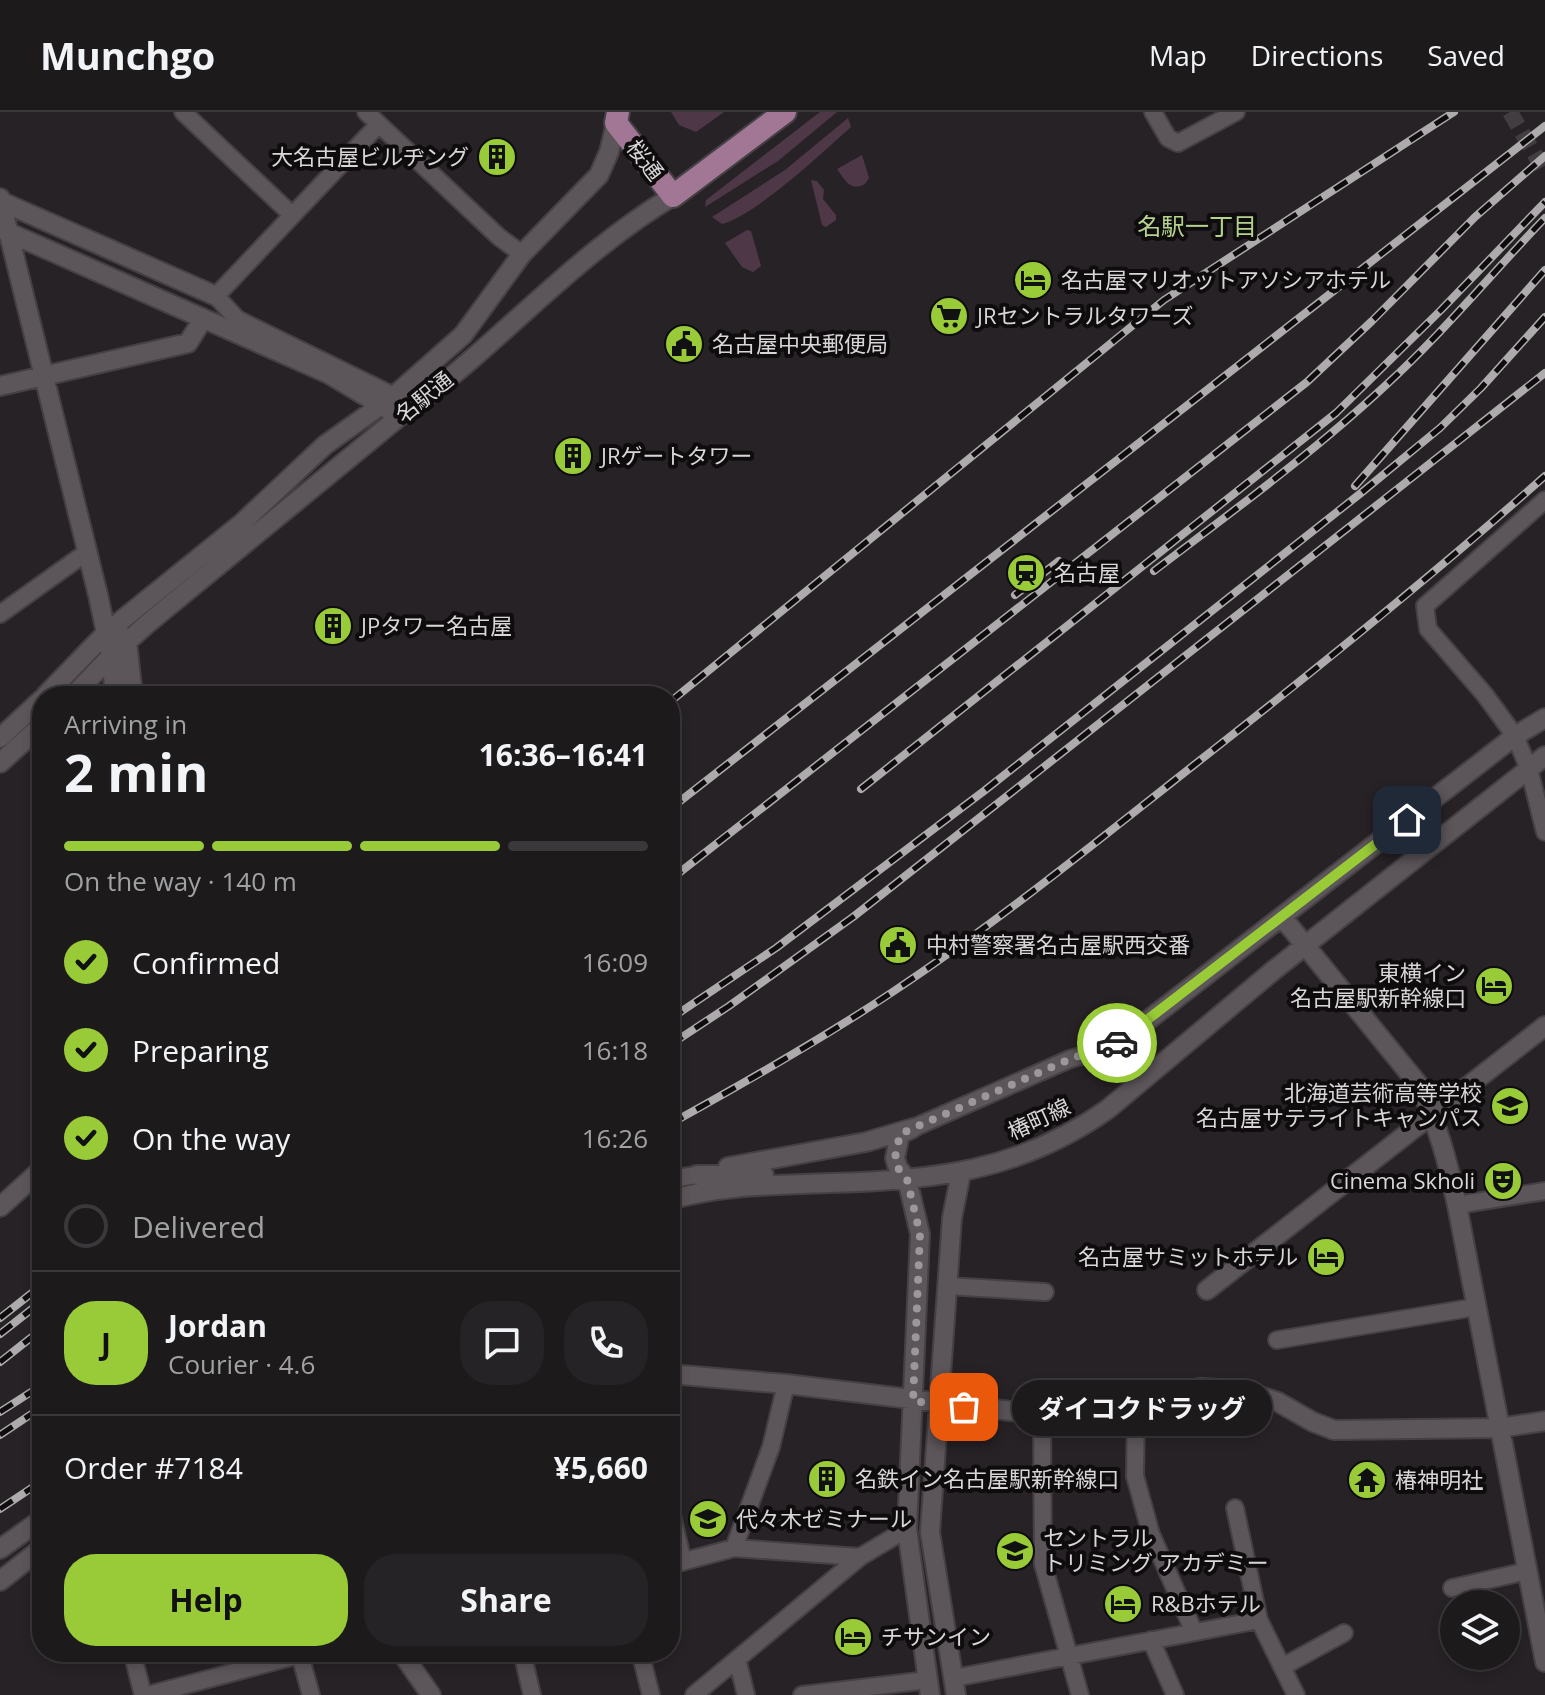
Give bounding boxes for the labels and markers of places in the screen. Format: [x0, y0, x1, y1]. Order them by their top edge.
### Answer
building icon: 大名古屋ビルヂング [476, 136, 518, 178]
place label: 大名古屋ビルヂング [271, 141, 469, 171]
hotel icon: 名古屋マリオットアソシアホテル [1012, 259, 1054, 301]
place label: 名古屋マリオットアソシアホテル [1061, 264, 1391, 294]
supermarket icon: JRセントラルタワーズ [928, 295, 970, 337]
place label: JRセントラルタワーズ [975, 300, 1193, 330]
public building icon: 名古屋中央郵便局 [663, 323, 705, 365]
place label: 名古屋中央郵便局 [712, 328, 888, 358]
building icon: JRゲートタワー [552, 435, 594, 477]
place label: JRゲートタワー [599, 440, 753, 470]
station icon: 名古屋 [1005, 552, 1047, 594]
place label: 名古屋 [1054, 557, 1120, 587]
building icon: JPタワー名古屋 [312, 605, 354, 647]
place label: JPタワー名古屋 [359, 610, 512, 640]
pin [1373, 786, 1441, 854]
public building icon: 中村警察署名古屋駅西交番 [877, 924, 919, 966]
place label: 中村警察署名古屋駅西交番 [926, 929, 1190, 959]
place label: 東横イン 名古屋駅新幹線口 [1290, 957, 1466, 1012]
hotel icon: 東横イン 名古屋駅新幹線口 [1473, 965, 1515, 1007]
place label: 北海道芸術高等学校 名古屋サテライトキャンパス [1196, 1077, 1482, 1132]
school or university icon: 北海道芸術高等学校 名古屋サテライトキャンパス [1489, 1085, 1531, 1127]
theatre icon: Cinema Skholi [1482, 1160, 1524, 1202]
place label: Cinema Skholi [1330, 1165, 1475, 1195]
hotel icon: 名古屋サミットホテル [1305, 1236, 1347, 1278]
place label: 名古屋サミットホテル [1078, 1241, 1298, 1271]
pin [930, 1373, 998, 1441]
callout: ダイコクドラッグ [1012, 1379, 1272, 1435]
building icon: 名鉄イン名古屋駅新幹線口 [806, 1458, 848, 1500]
temple icon: 椿神明社 [1346, 1459, 1388, 1501]
place label: 名鉄イン名古屋駅新幹線口 [855, 1463, 1119, 1493]
place label: 椿神明社 [1395, 1464, 1483, 1494]
school or university icon: 代々木ゼミナール [687, 1498, 729, 1540]
place label: 代々木ゼミナール [736, 1503, 912, 1533]
place label: セントラル トリミング アカデミー [1043, 1522, 1269, 1577]
school or university icon: セントラル トリミング アカデミー [994, 1530, 1036, 1572]
hotel icon: R&Bホテル [1102, 1583, 1144, 1625]
place label: R&Bホテル [1151, 1588, 1261, 1618]
hotel icon: チサンイン [832, 1616, 874, 1658]
place label: チサンイン [881, 1621, 991, 1651]

